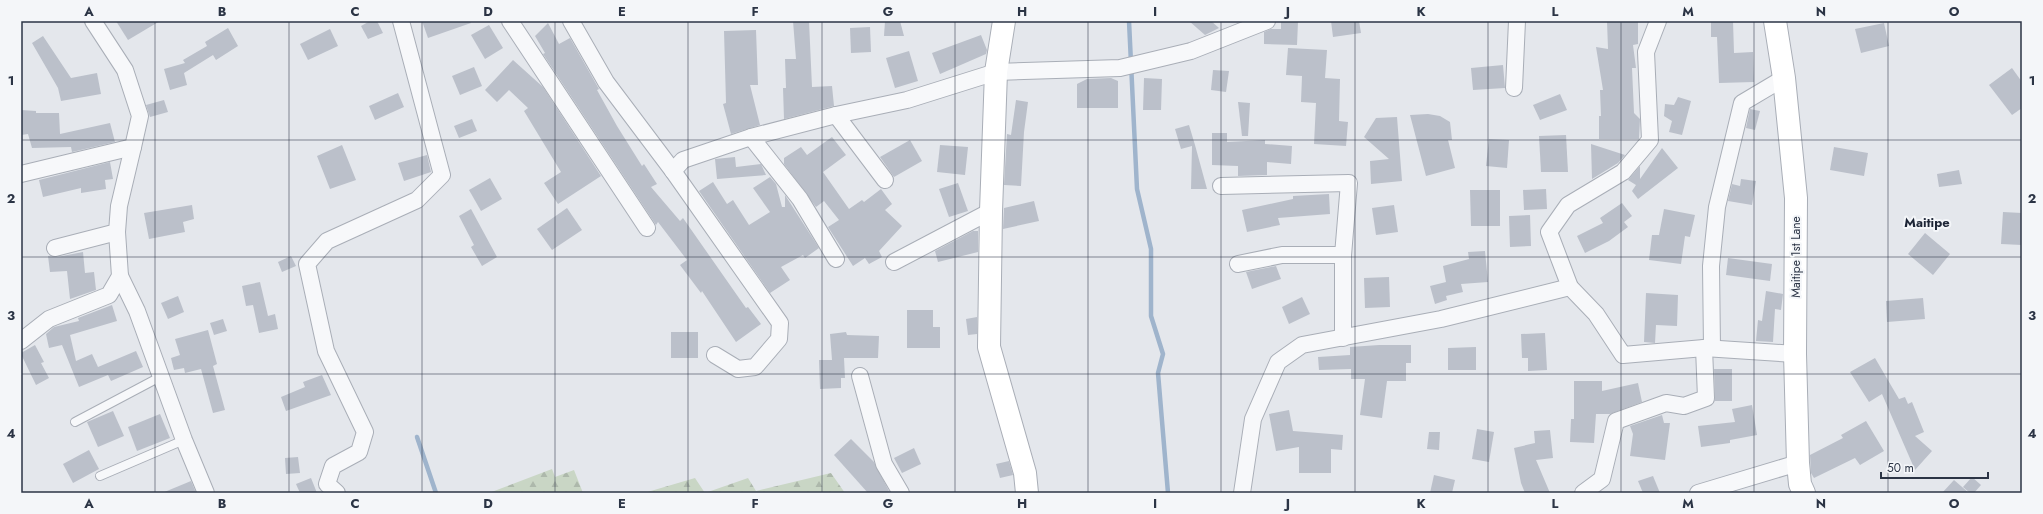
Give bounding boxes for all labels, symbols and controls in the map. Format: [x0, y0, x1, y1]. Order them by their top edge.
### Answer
text: A [83, 2, 94, 21]
text: B [218, 2, 227, 21]
text: C [350, 2, 360, 21]
text: D [483, 2, 493, 21]
text: E [618, 2, 626, 21]
text: F [751, 2, 759, 21]
text: G [883, 2, 894, 21]
text: H [1017, 2, 1027, 21]
text: I [1153, 2, 1157, 21]
text: J [1283, 2, 1290, 21]
text: K [1416, 2, 1426, 21]
text: L [1552, 2, 1559, 21]
text: M [1682, 2, 1694, 21]
text: N [1816, 2, 1826, 21]
text: O [1949, 2, 1960, 21]
text: 1 [8, 71, 14, 90]
text: 1 [2029, 71, 2035, 90]
text: 2 [7, 189, 15, 208]
text: 2 [2028, 189, 2036, 208]
district label: Maitipe [1904, 213, 1950, 232]
street label: Maitipe 1st Lane [1787, 216, 1805, 298]
text: 3 [7, 306, 15, 325]
text: 3 [2028, 306, 2036, 325]
text: 4 [6, 424, 16, 443]
text: 4 [2027, 424, 2037, 443]
scale bar [1881, 454, 1988, 480]
text: 50 m [1887, 459, 1914, 477]
text: A [83, 494, 94, 513]
text: B [218, 494, 227, 513]
text: C [350, 494, 360, 513]
text: D [483, 494, 493, 513]
text: E [618, 494, 626, 513]
text: F [751, 494, 759, 513]
text: G [883, 494, 894, 513]
text: H [1017, 494, 1027, 513]
text: I [1153, 494, 1157, 513]
text: J [1283, 494, 1290, 513]
text: K [1416, 494, 1426, 513]
text: L [1552, 494, 1559, 513]
text: M [1682, 494, 1694, 513]
text: N [1816, 494, 1826, 513]
text: O [1949, 494, 1960, 513]

